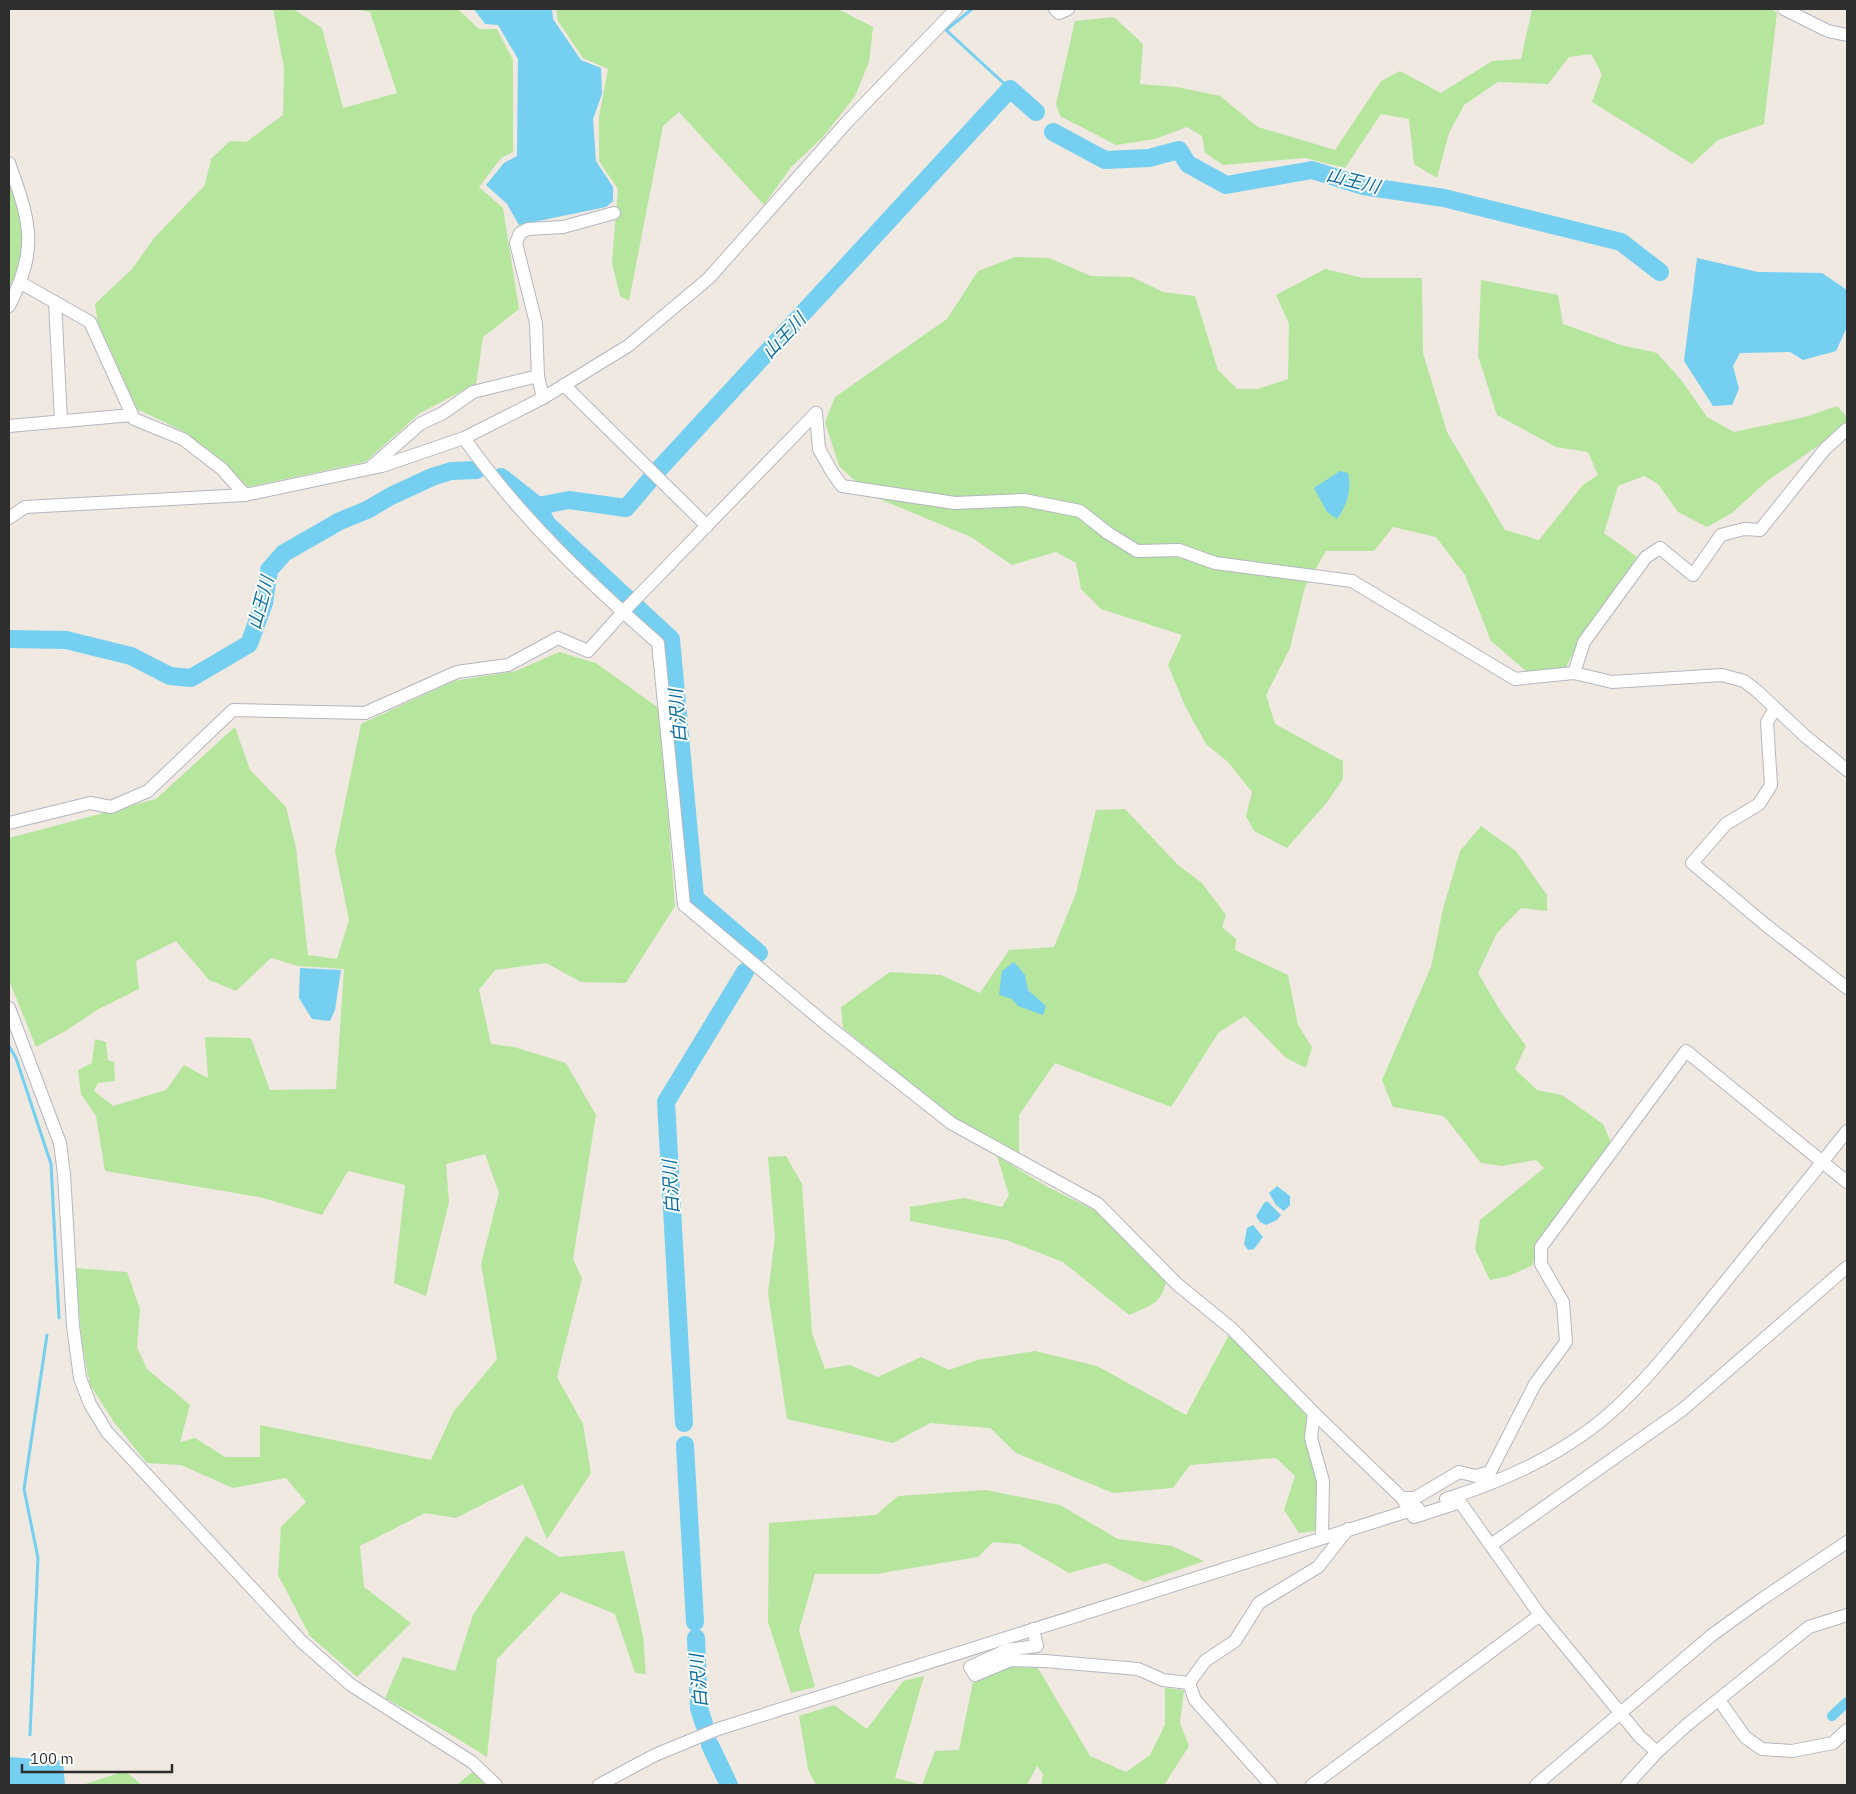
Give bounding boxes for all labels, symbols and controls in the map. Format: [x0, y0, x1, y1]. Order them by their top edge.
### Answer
water label: 山王川 [1324, 163, 1384, 199]
water label: 山王川 [757, 307, 812, 363]
water label: 山王川 [242, 572, 279, 632]
water label: 白沢川 [664, 686, 691, 744]
water label: 白沢川 [657, 1157, 683, 1215]
water label: 白沢川 [685, 1651, 712, 1709]
scale bar [22, 1742, 172, 1774]
text: 100 m [30, 1749, 74, 1768]

